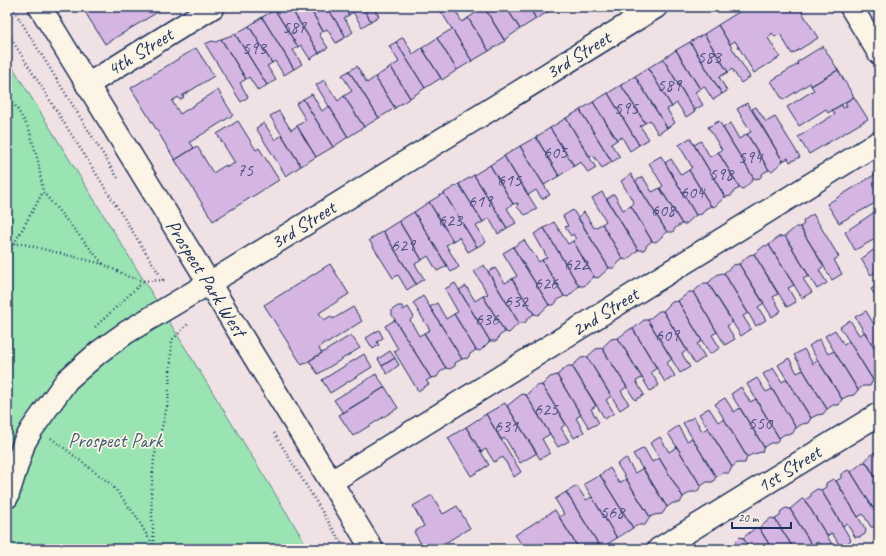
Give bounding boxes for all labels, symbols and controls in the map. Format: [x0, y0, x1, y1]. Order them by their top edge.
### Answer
house number: 587 [282, 16, 307, 38]
street label: 4th Street [103, 21, 179, 82]
street label: 3rd Street [541, 24, 617, 85]
house number: 593 [242, 37, 268, 59]
house number: 583 [697, 46, 723, 68]
house number: 589 [657, 74, 683, 96]
house number: 595 [614, 97, 639, 119]
house number: 605 [543, 141, 568, 163]
house number: 594 [738, 146, 764, 168]
house number: 75 [237, 159, 254, 181]
house number: 598 [709, 163, 735, 185]
house number: 615 [497, 169, 522, 191]
house number: 604 [680, 181, 706, 203]
house number: 619 [468, 190, 494, 212]
street label: 3rd Street [266, 194, 342, 255]
house number: 608 [651, 199, 677, 221]
house number: 623 [438, 209, 464, 231]
street label: Prospect Park West [160, 215, 254, 344]
house number: 629 [391, 234, 417, 256]
house number: 622 [564, 253, 590, 275]
house number: 626 [534, 272, 559, 294]
street label: 2nd Street [567, 281, 645, 342]
house number: 632 [504, 290, 530, 312]
house number: 636 [475, 308, 500, 330]
house number: 609 [655, 324, 681, 346]
house number: 625 [534, 398, 559, 420]
house number: 550 [748, 412, 774, 434]
house number: 631 [494, 415, 519, 437]
park label: Prospect Park [68, 428, 164, 453]
street label: 1st Street [753, 438, 828, 498]
house number: 568 [600, 501, 626, 523]
scale bar [732, 504, 791, 530]
text: 20 m [738, 510, 760, 526]

